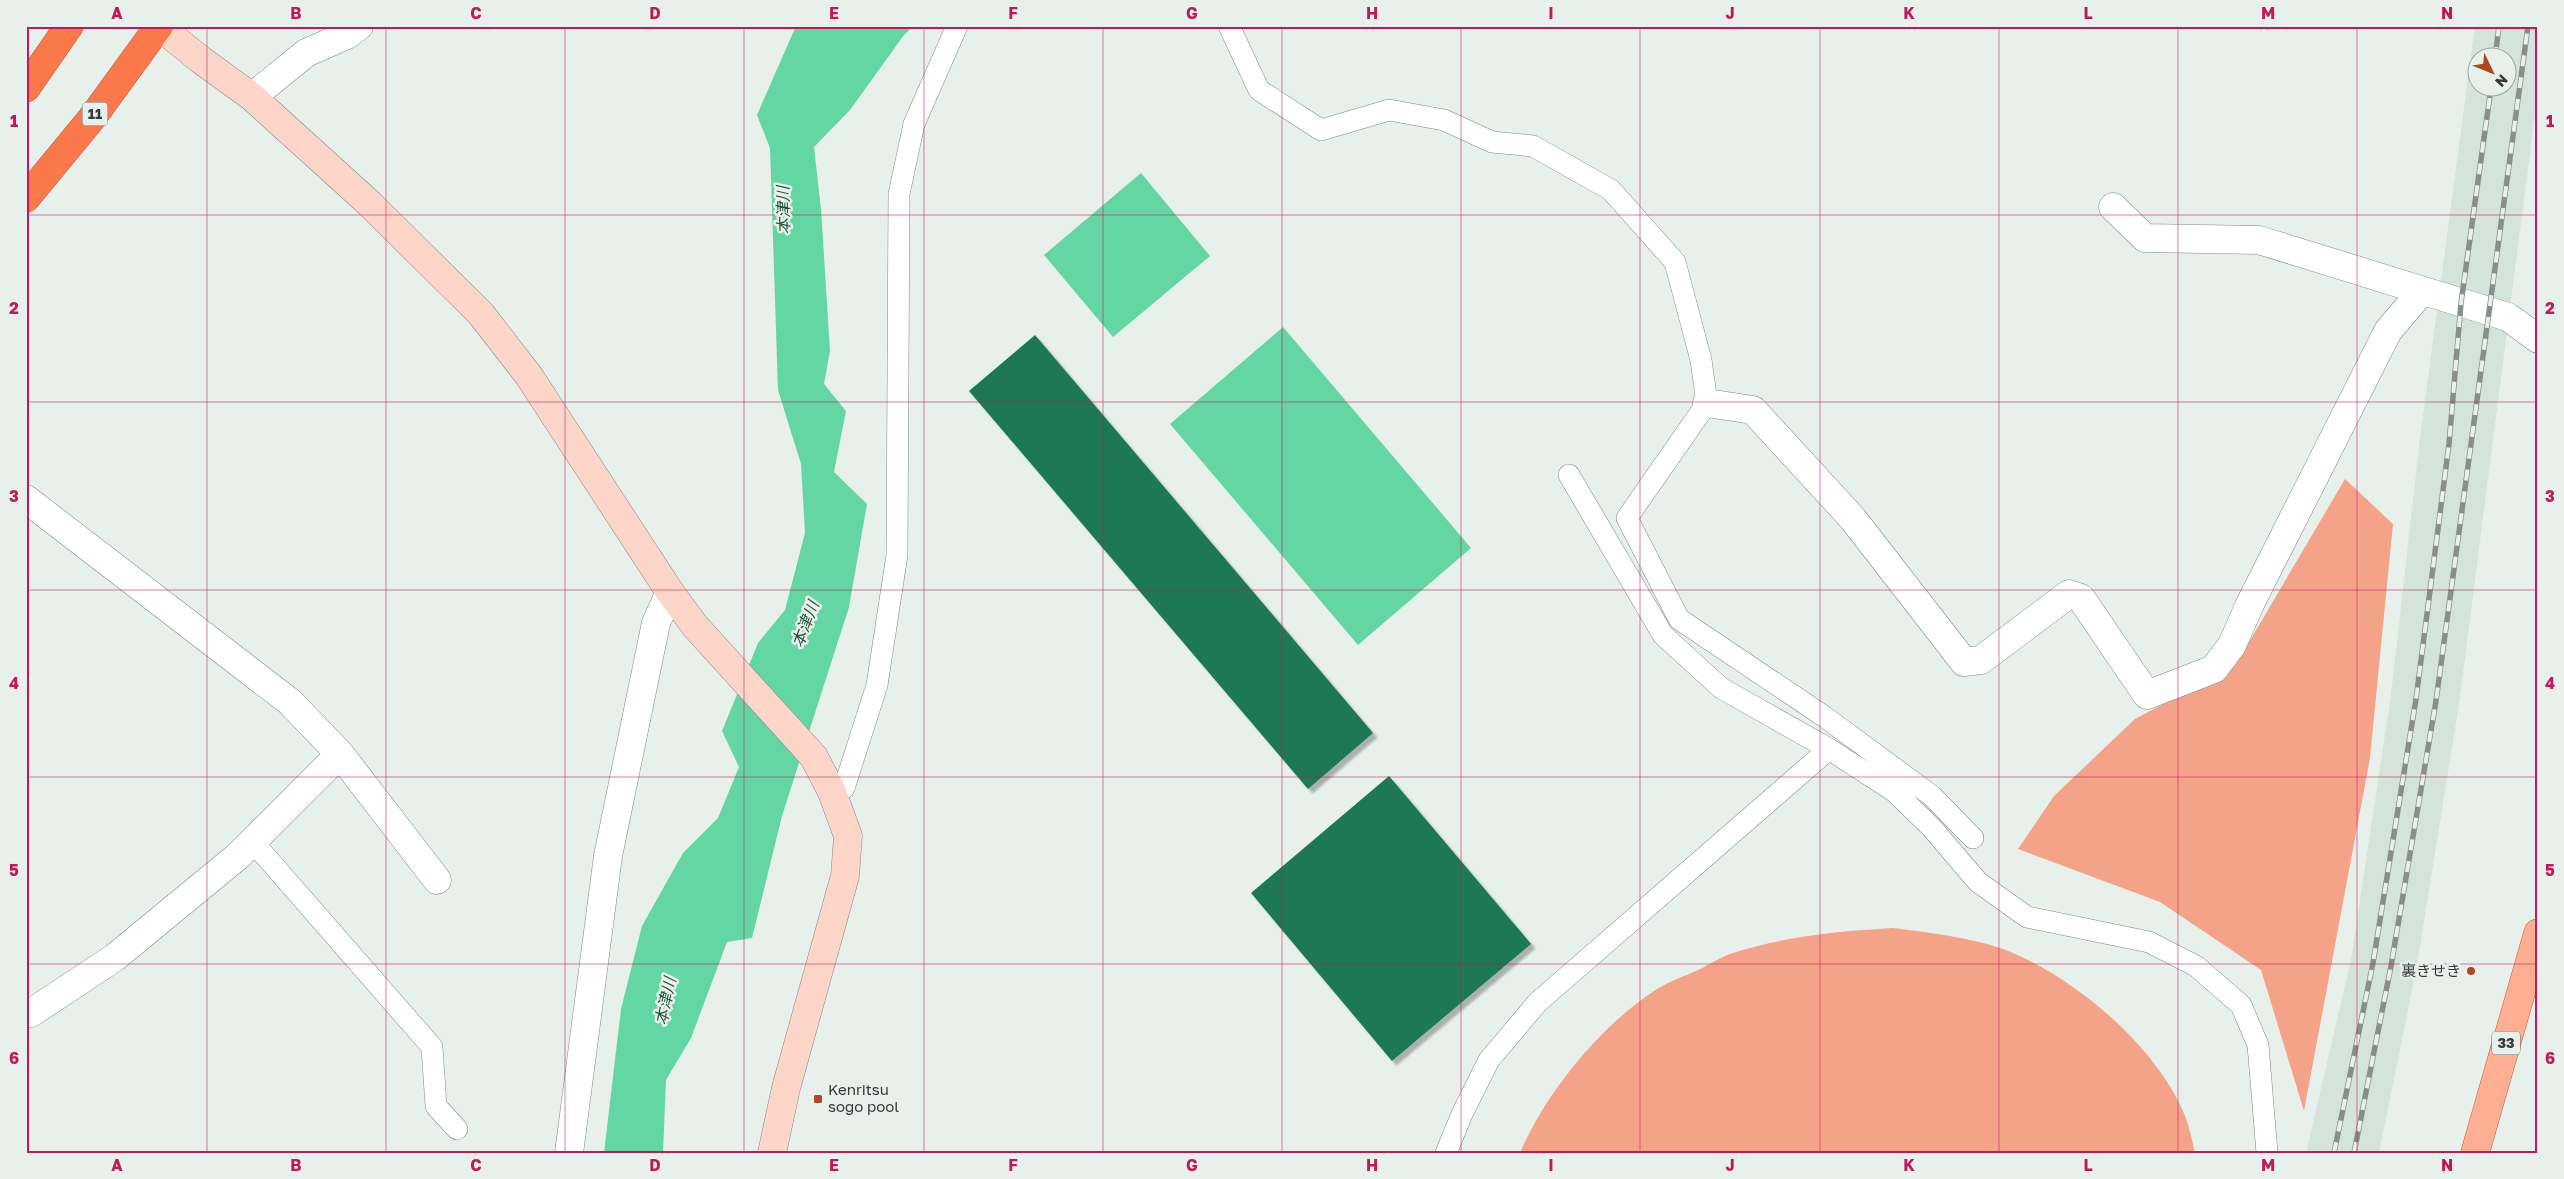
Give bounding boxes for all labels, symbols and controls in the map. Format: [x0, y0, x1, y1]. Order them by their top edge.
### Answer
text: A [111, 3, 123, 23]
text: B [290, 3, 302, 23]
text: C [470, 3, 482, 23]
text: D [649, 3, 661, 23]
text: E [829, 3, 839, 23]
text: F [1008, 3, 1018, 23]
text: G [1186, 3, 1198, 23]
text: H [1366, 3, 1378, 23]
text: I [1548, 3, 1554, 23]
text: J [1725, 3, 1735, 23]
text: K [1903, 3, 1915, 23]
text: L [2083, 3, 2093, 23]
text: M [2261, 3, 2275, 23]
text: N [2441, 3, 2453, 23]
north arrow [2466, 48, 2516, 98]
text: N [2492, 72, 2512, 91]
road number: 11 [82, 102, 108, 126]
text: 1 [10, 111, 18, 131]
text: 1 [2546, 111, 2554, 131]
water label: 本津川 [773, 184, 793, 234]
text: 2 [9, 298, 19, 318]
text: 2 [2545, 298, 2555, 318]
text: 3 [9, 486, 19, 506]
text: 3 [2545, 486, 2555, 506]
water label: 本津川 [787, 596, 824, 650]
text: 4 [9, 673, 19, 693]
text: 4 [2545, 673, 2555, 693]
text: 5 [9, 860, 19, 880]
text: 5 [2545, 860, 2555, 880]
place label: 裏きせき [2401, 961, 2461, 979]
marker: 裏きせき [2465, 965, 2477, 977]
water label: 本津川 [650, 973, 680, 1027]
road number: 33 [2492, 1032, 2520, 1054]
text: 6 [9, 1048, 19, 1068]
text: 6 [2545, 1048, 2555, 1068]
place label: Kenritsu sogo pool [828, 1080, 899, 1115]
marker: Kenritsu sogo pool [812, 1093, 824, 1105]
text: A [111, 1155, 123, 1175]
text: B [290, 1155, 302, 1175]
text: C [470, 1155, 482, 1175]
text: D [649, 1155, 661, 1175]
text: E [829, 1155, 839, 1175]
text: F [1008, 1155, 1018, 1175]
text: G [1186, 1155, 1198, 1175]
text: H [1366, 1155, 1378, 1175]
text: I [1548, 1155, 1554, 1175]
text: J [1725, 1155, 1735, 1175]
text: K [1903, 1155, 1915, 1175]
text: L [2083, 1155, 2093, 1175]
text: M [2261, 1155, 2275, 1175]
text: N [2441, 1155, 2453, 1175]

